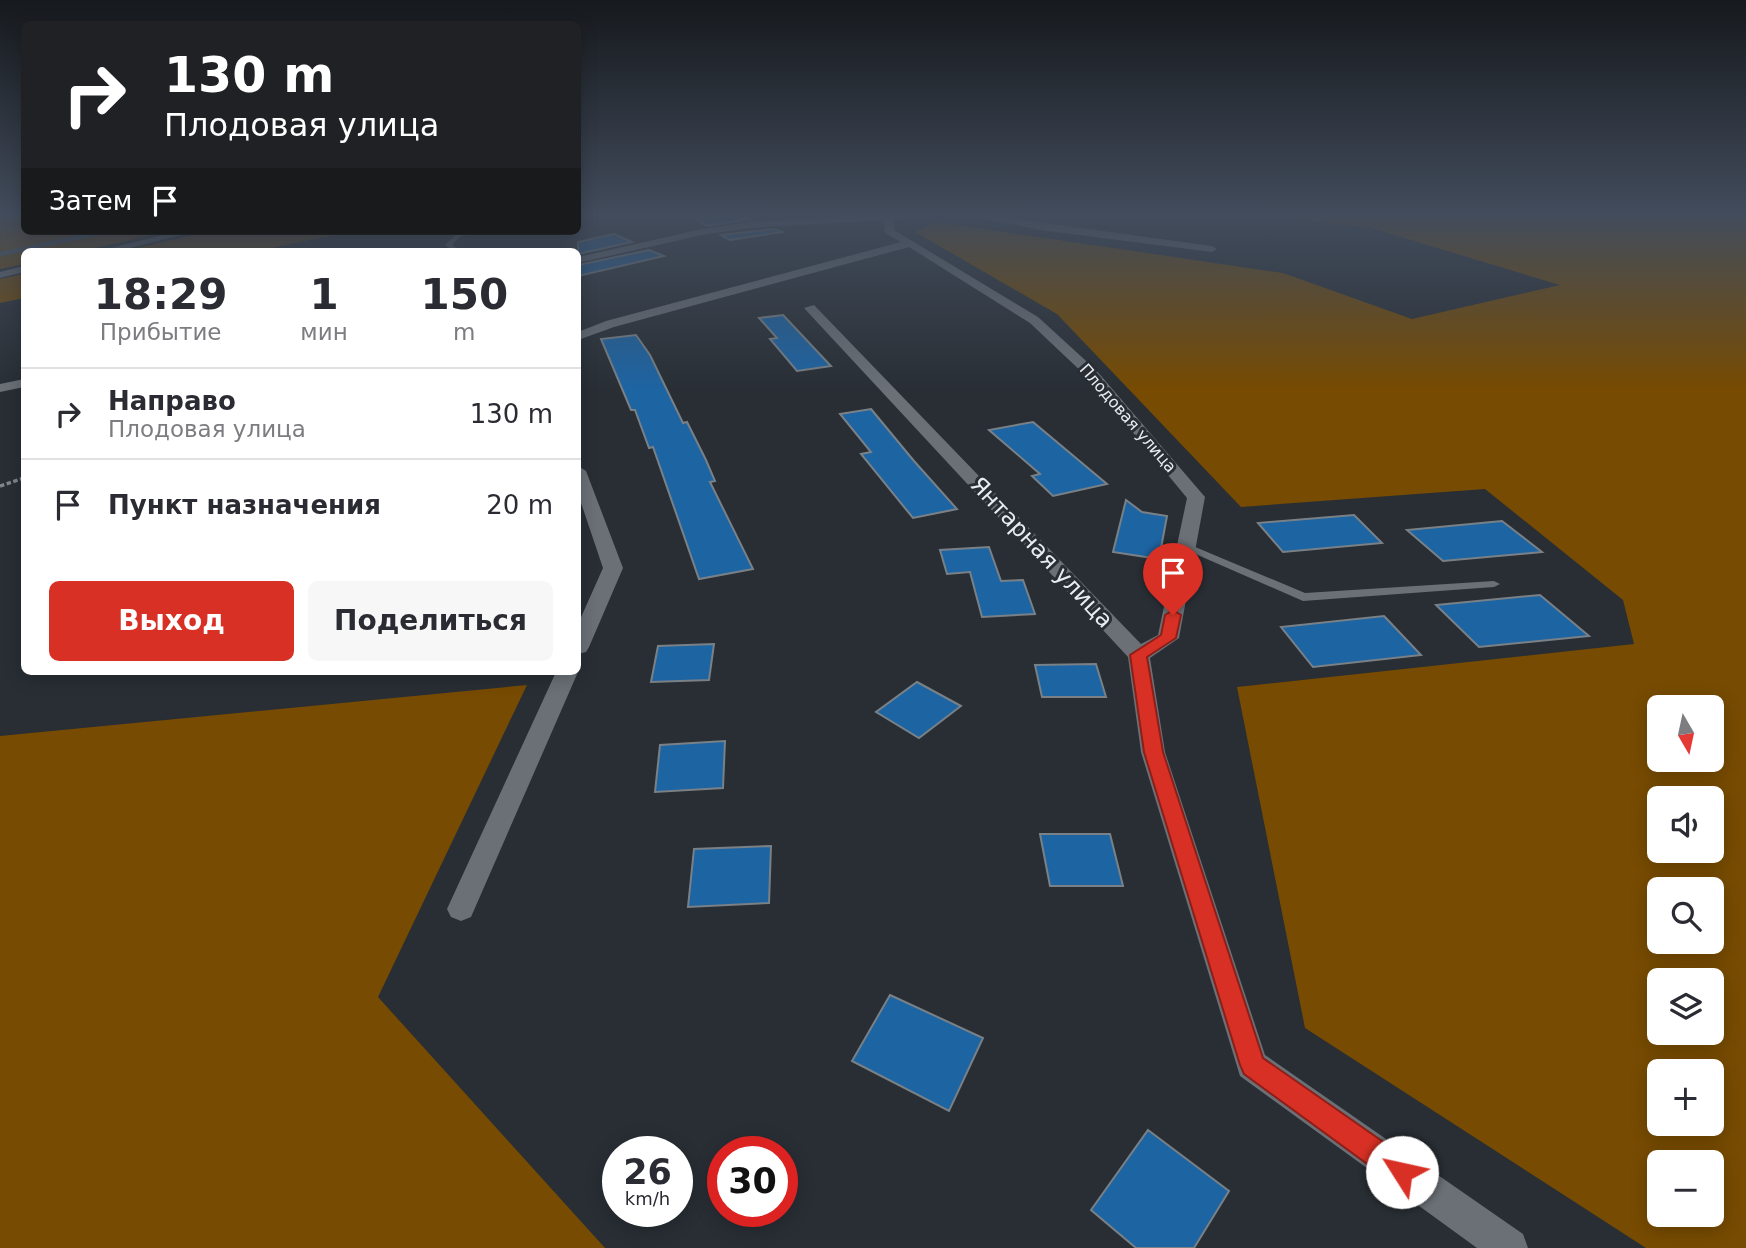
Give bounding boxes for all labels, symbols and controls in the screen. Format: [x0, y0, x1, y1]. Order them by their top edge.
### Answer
text: 130 m [164, 47, 334, 104]
icon: right [49, 49, 140, 140]
text: Плодовая улица [164, 106, 439, 144]
icon: arrive [146, 182, 184, 220]
text: Затем [49, 186, 132, 216]
text: 18:29 [94, 270, 228, 319]
text: 1 [309, 270, 339, 319]
text: 150 [420, 270, 508, 319]
text: Прибытие [100, 319, 222, 345]
text: мин [300, 319, 348, 345]
text: m [453, 319, 476, 345]
street label: Плодовая улица [1076, 360, 1180, 476]
text: Направо [108, 386, 236, 416]
icon: right [49, 395, 87, 433]
text: 130 m [470, 399, 553, 429]
text: Плодовая улица [108, 416, 306, 442]
street label: Янтарная улица [966, 471, 1118, 633]
icon: arrive [49, 486, 87, 524]
text: Пункт назначения [108, 490, 381, 520]
text: 20 m [486, 490, 553, 520]
pin [1143, 543, 1203, 615]
icon: arrive [1154, 554, 1192, 592]
button: Выход [49, 581, 294, 661]
button: Поделиться [308, 581, 553, 661]
north arrow [1647, 695, 1724, 772]
map controls [1647, 695, 1724, 1227]
button: sound [1647, 786, 1724, 863]
button: search [1647, 877, 1724, 954]
button: layers [1647, 968, 1724, 1045]
button: + [1647, 1059, 1724, 1136]
position arrow [1365, 1135, 1439, 1209]
speed limit sign: 30 [707, 1136, 798, 1227]
button: − [1647, 1150, 1724, 1227]
text: 26 [623, 1152, 672, 1192]
text: km/h [625, 1188, 670, 1209]

